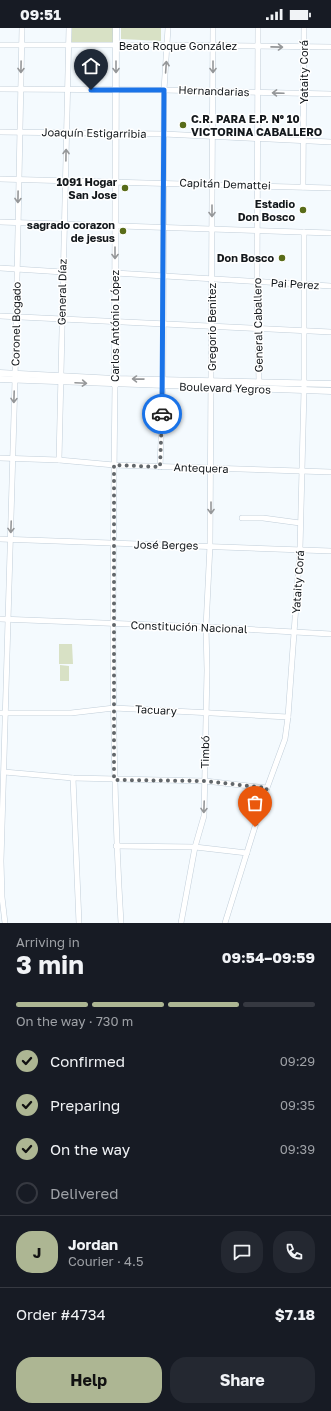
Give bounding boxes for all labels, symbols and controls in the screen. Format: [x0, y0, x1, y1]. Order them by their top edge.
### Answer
text: 09:51 [20, 5, 61, 23]
street label: Beato Roque González [119, 39, 238, 52]
street label: Yataity Corá [297, 40, 310, 104]
one-way arrow [270, 43, 283, 51]
pin [74, 49, 108, 90]
icon: home [80, 55, 102, 77]
one-way arrow [17, 60, 25, 73]
one-way arrow [112, 60, 120, 73]
one-way arrow [209, 60, 217, 73]
one-way arrow [162, 61, 170, 74]
street label: Hernandarias [178, 83, 250, 98]
one-way arrow [272, 89, 285, 97]
place label: C.R. PARA E.P. Nº 10 VICTORINA CABALLERO [191, 112, 322, 138]
marker: C.R. PARA E.P. Nº 10 VICTORINA CABALLERO [178, 120, 188, 130]
street label: Joaquín Estigarribia [41, 125, 147, 140]
one-way arrow [62, 149, 70, 162]
place label: 1091 Hogar San Jose [56, 175, 118, 201]
street label: Capitán Demattei [179, 175, 271, 192]
marker: 1091 Hogar San Jose [120, 183, 130, 193]
one-way arrow [14, 190, 22, 203]
place label: Estadio Don Bosco [238, 197, 295, 223]
one-way arrow [208, 204, 216, 217]
marker: Estadio Don Bosco [298, 205, 308, 215]
place label: sagrado corazon de jesus [27, 218, 115, 244]
marker: sagrado corazon de jesus [118, 226, 128, 236]
one-way arrow [111, 246, 119, 259]
place label: Don Bosco [217, 251, 274, 264]
marker: Don Bosco [277, 253, 287, 263]
street label: General Díaz [54, 258, 69, 325]
street label: Carlos António López [108, 270, 121, 382]
street label: Pai Perez [270, 276, 320, 291]
street label: General Caballero [250, 277, 265, 372]
street label: Coronel Bogado [8, 281, 23, 366]
street label: Gregorio Benitez [205, 283, 218, 371]
one-way arrow [132, 375, 145, 383]
one-way arrow [74, 379, 87, 387]
street label: Boulevard Yegros [179, 379, 271, 396]
one-way arrow [11, 390, 18, 403]
courier [142, 394, 182, 434]
icon: car [151, 403, 173, 425]
street label: Antequera [173, 460, 229, 475]
one-way arrow [207, 501, 215, 514]
one-way arrow [7, 520, 14, 533]
street label: José Berges [134, 537, 199, 552]
street label: Yataity Corá [289, 550, 306, 614]
street label: Constitución Nacional [130, 618, 248, 635]
street label: Tacuary [135, 702, 177, 717]
street label: Timbó [198, 735, 211, 769]
pin [238, 786, 272, 827]
icon: bag [244, 792, 266, 814]
one-way arrow [200, 800, 208, 813]
text: Arriving in [16, 934, 80, 950]
text: 09:54–09:59 [222, 948, 315, 966]
text: 3 min [16, 949, 84, 980]
text: On the way · 730 m [16, 1013, 133, 1029]
icon: check [16, 1050, 38, 1072]
text: Confirmed [50, 1052, 125, 1070]
text: 09:29 [280, 1053, 315, 1069]
icon: check [16, 1094, 38, 1116]
text: Preparing [50, 1096, 120, 1114]
text: 09:35 [280, 1097, 315, 1113]
icon: check [16, 1138, 38, 1160]
text: On the way [50, 1140, 130, 1158]
text: 09:39 [280, 1141, 315, 1157]
text: Delivered [50, 1184, 118, 1202]
button: chat [221, 1231, 263, 1273]
button: phone [273, 1231, 315, 1273]
text: Jordan [68, 1235, 118, 1253]
text: J [33, 1243, 41, 1261]
text: Courier · 4.5 [68, 1253, 143, 1269]
text: Order #4734 [16, 1305, 106, 1323]
text: $7.18 [275, 1305, 315, 1323]
button: Help [16, 1357, 162, 1403]
button: Share [170, 1357, 315, 1403]

